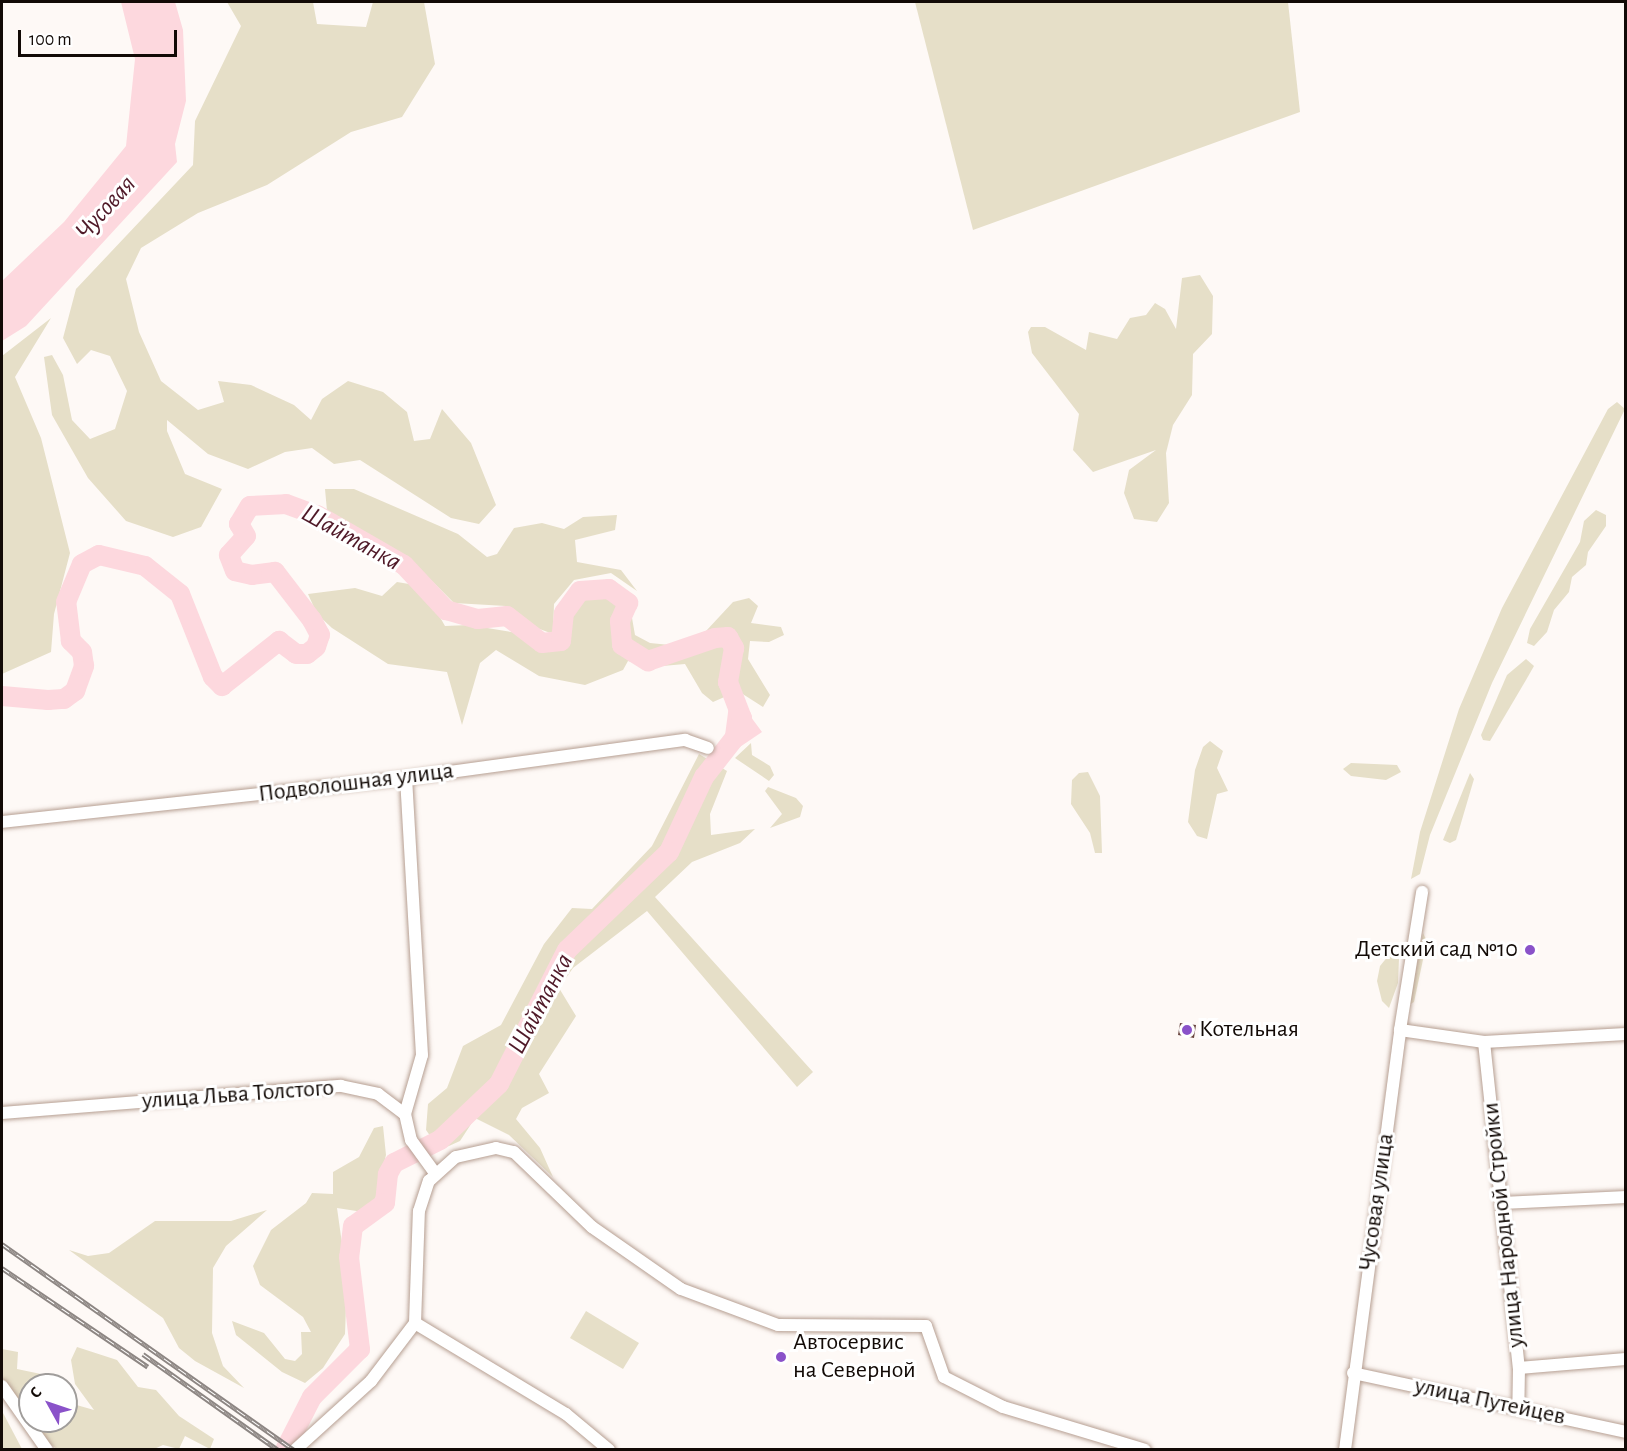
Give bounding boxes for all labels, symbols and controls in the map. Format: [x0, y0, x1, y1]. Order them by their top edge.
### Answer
scale bar [21, 18, 180, 56]
text: 100 m [29, 31, 72, 49]
water label: Чусовая [69, 170, 143, 246]
water label: Шайтанка [296, 498, 406, 578]
street label: Подволошная улица [257, 757, 455, 809]
place label: Детский сад №10 [1355, 936, 1518, 964]
marker: Детский сад №10 [1523, 943, 1537, 957]
water label: Шайтанка [502, 948, 580, 1060]
place label: Котельная [1199, 1016, 1299, 1044]
marker: Котельная [1180, 1023, 1194, 1037]
street label: улица Льва Толстого [141, 1074, 335, 1116]
street label: улица Народной Стройки [1477, 1101, 1531, 1349]
street label: Чусовая улица [1353, 1131, 1401, 1273]
place label: Автосервис на Северной [793, 1329, 916, 1385]
marker: Автосервис на Северной [774, 1350, 788, 1364]
street label: улица Путейцев [1412, 1372, 1568, 1432]
north arrow [18, 1373, 78, 1433]
text: С [27, 1384, 45, 1401]

